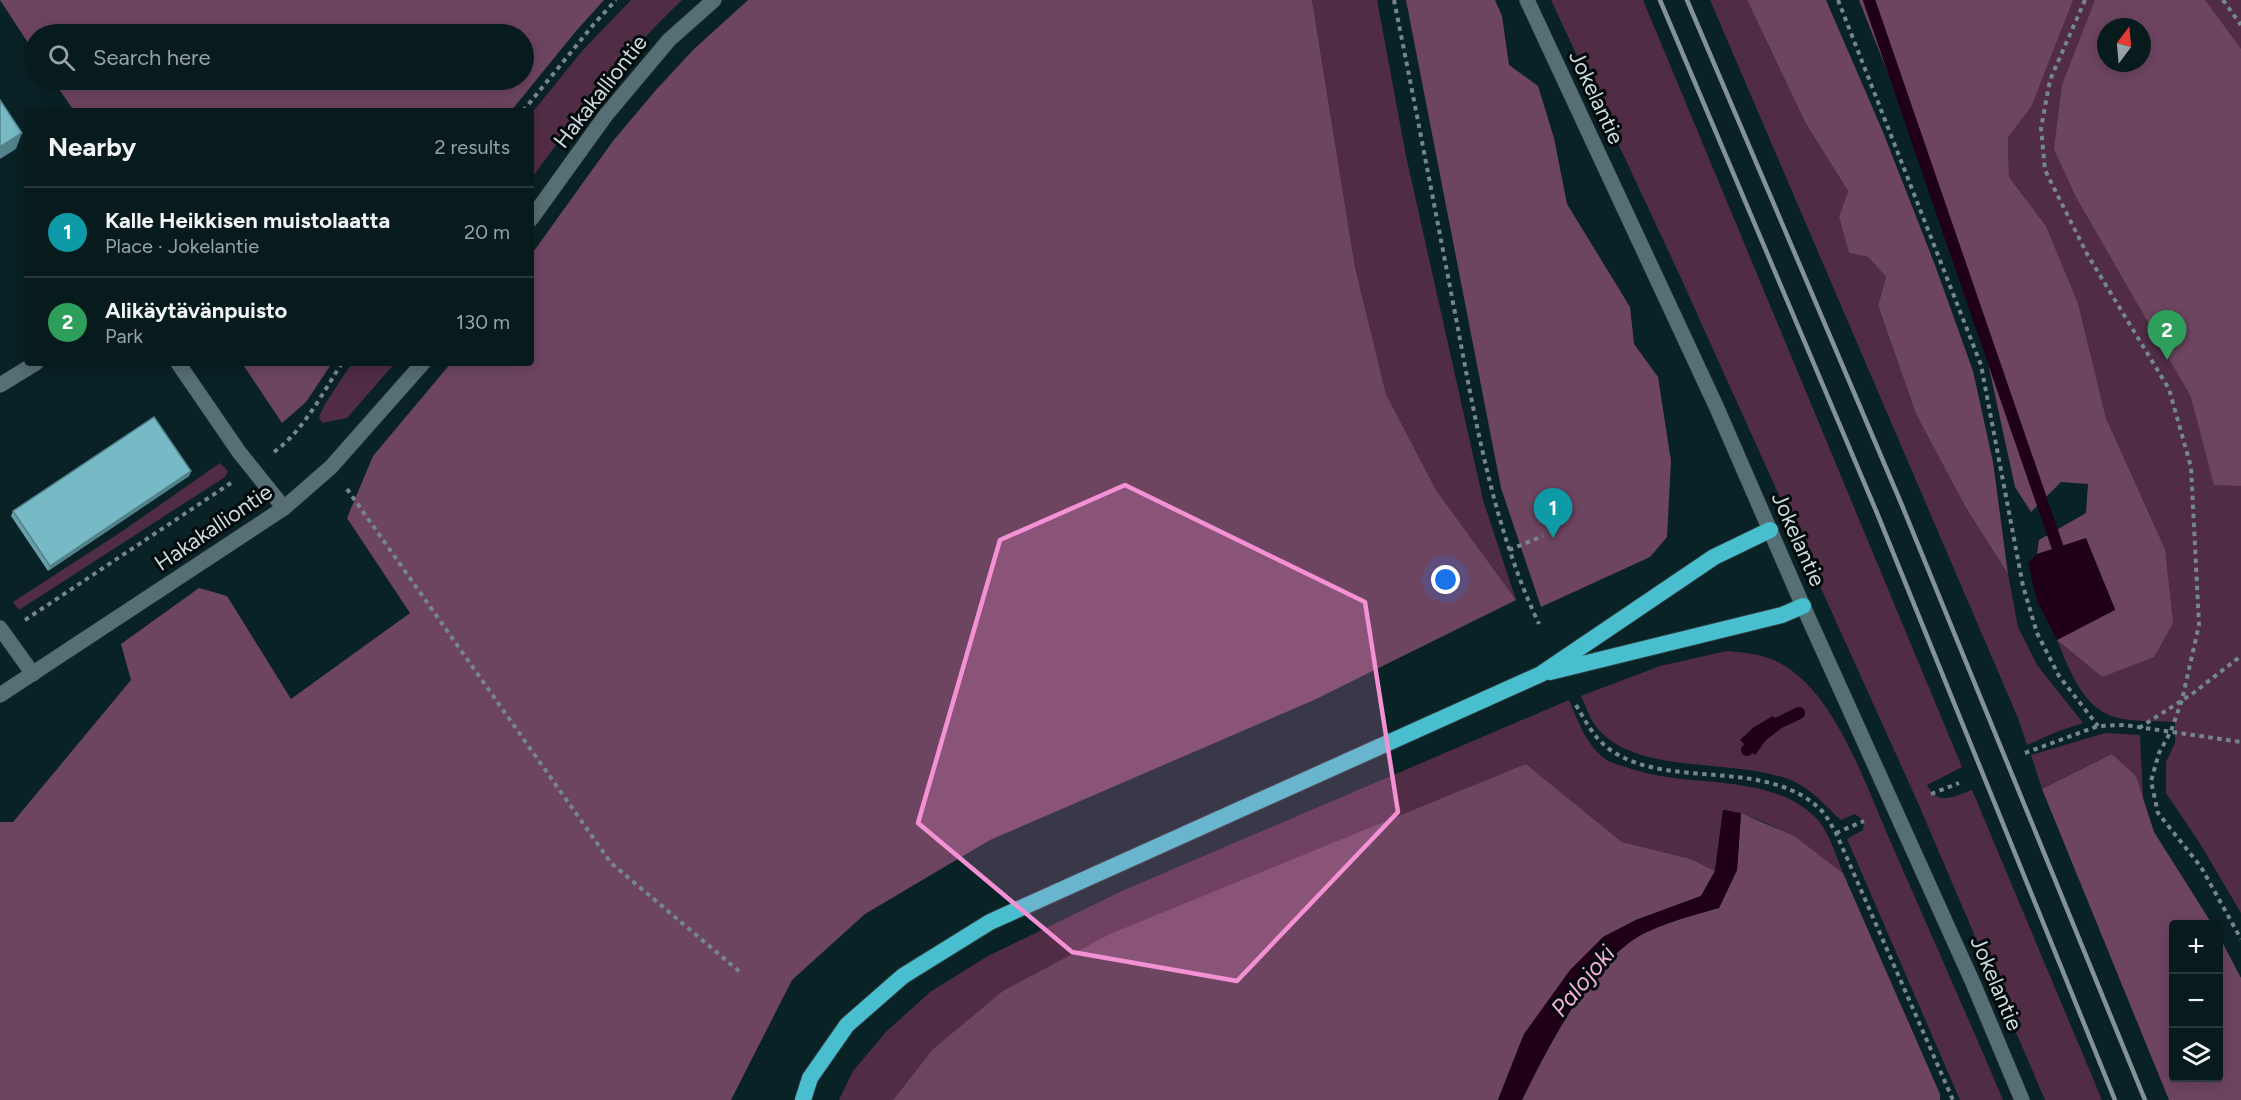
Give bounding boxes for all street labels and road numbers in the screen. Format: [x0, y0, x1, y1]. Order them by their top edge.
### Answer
street label: Hakakalliontie [548, 29, 653, 153]
street label: Jokelantie [1563, 46, 1630, 148]
street label: Hakakalliontie [149, 478, 277, 577]
street label: Jokelantie [1766, 488, 1831, 591]
street label: Jokelantie [1965, 932, 2029, 1035]

